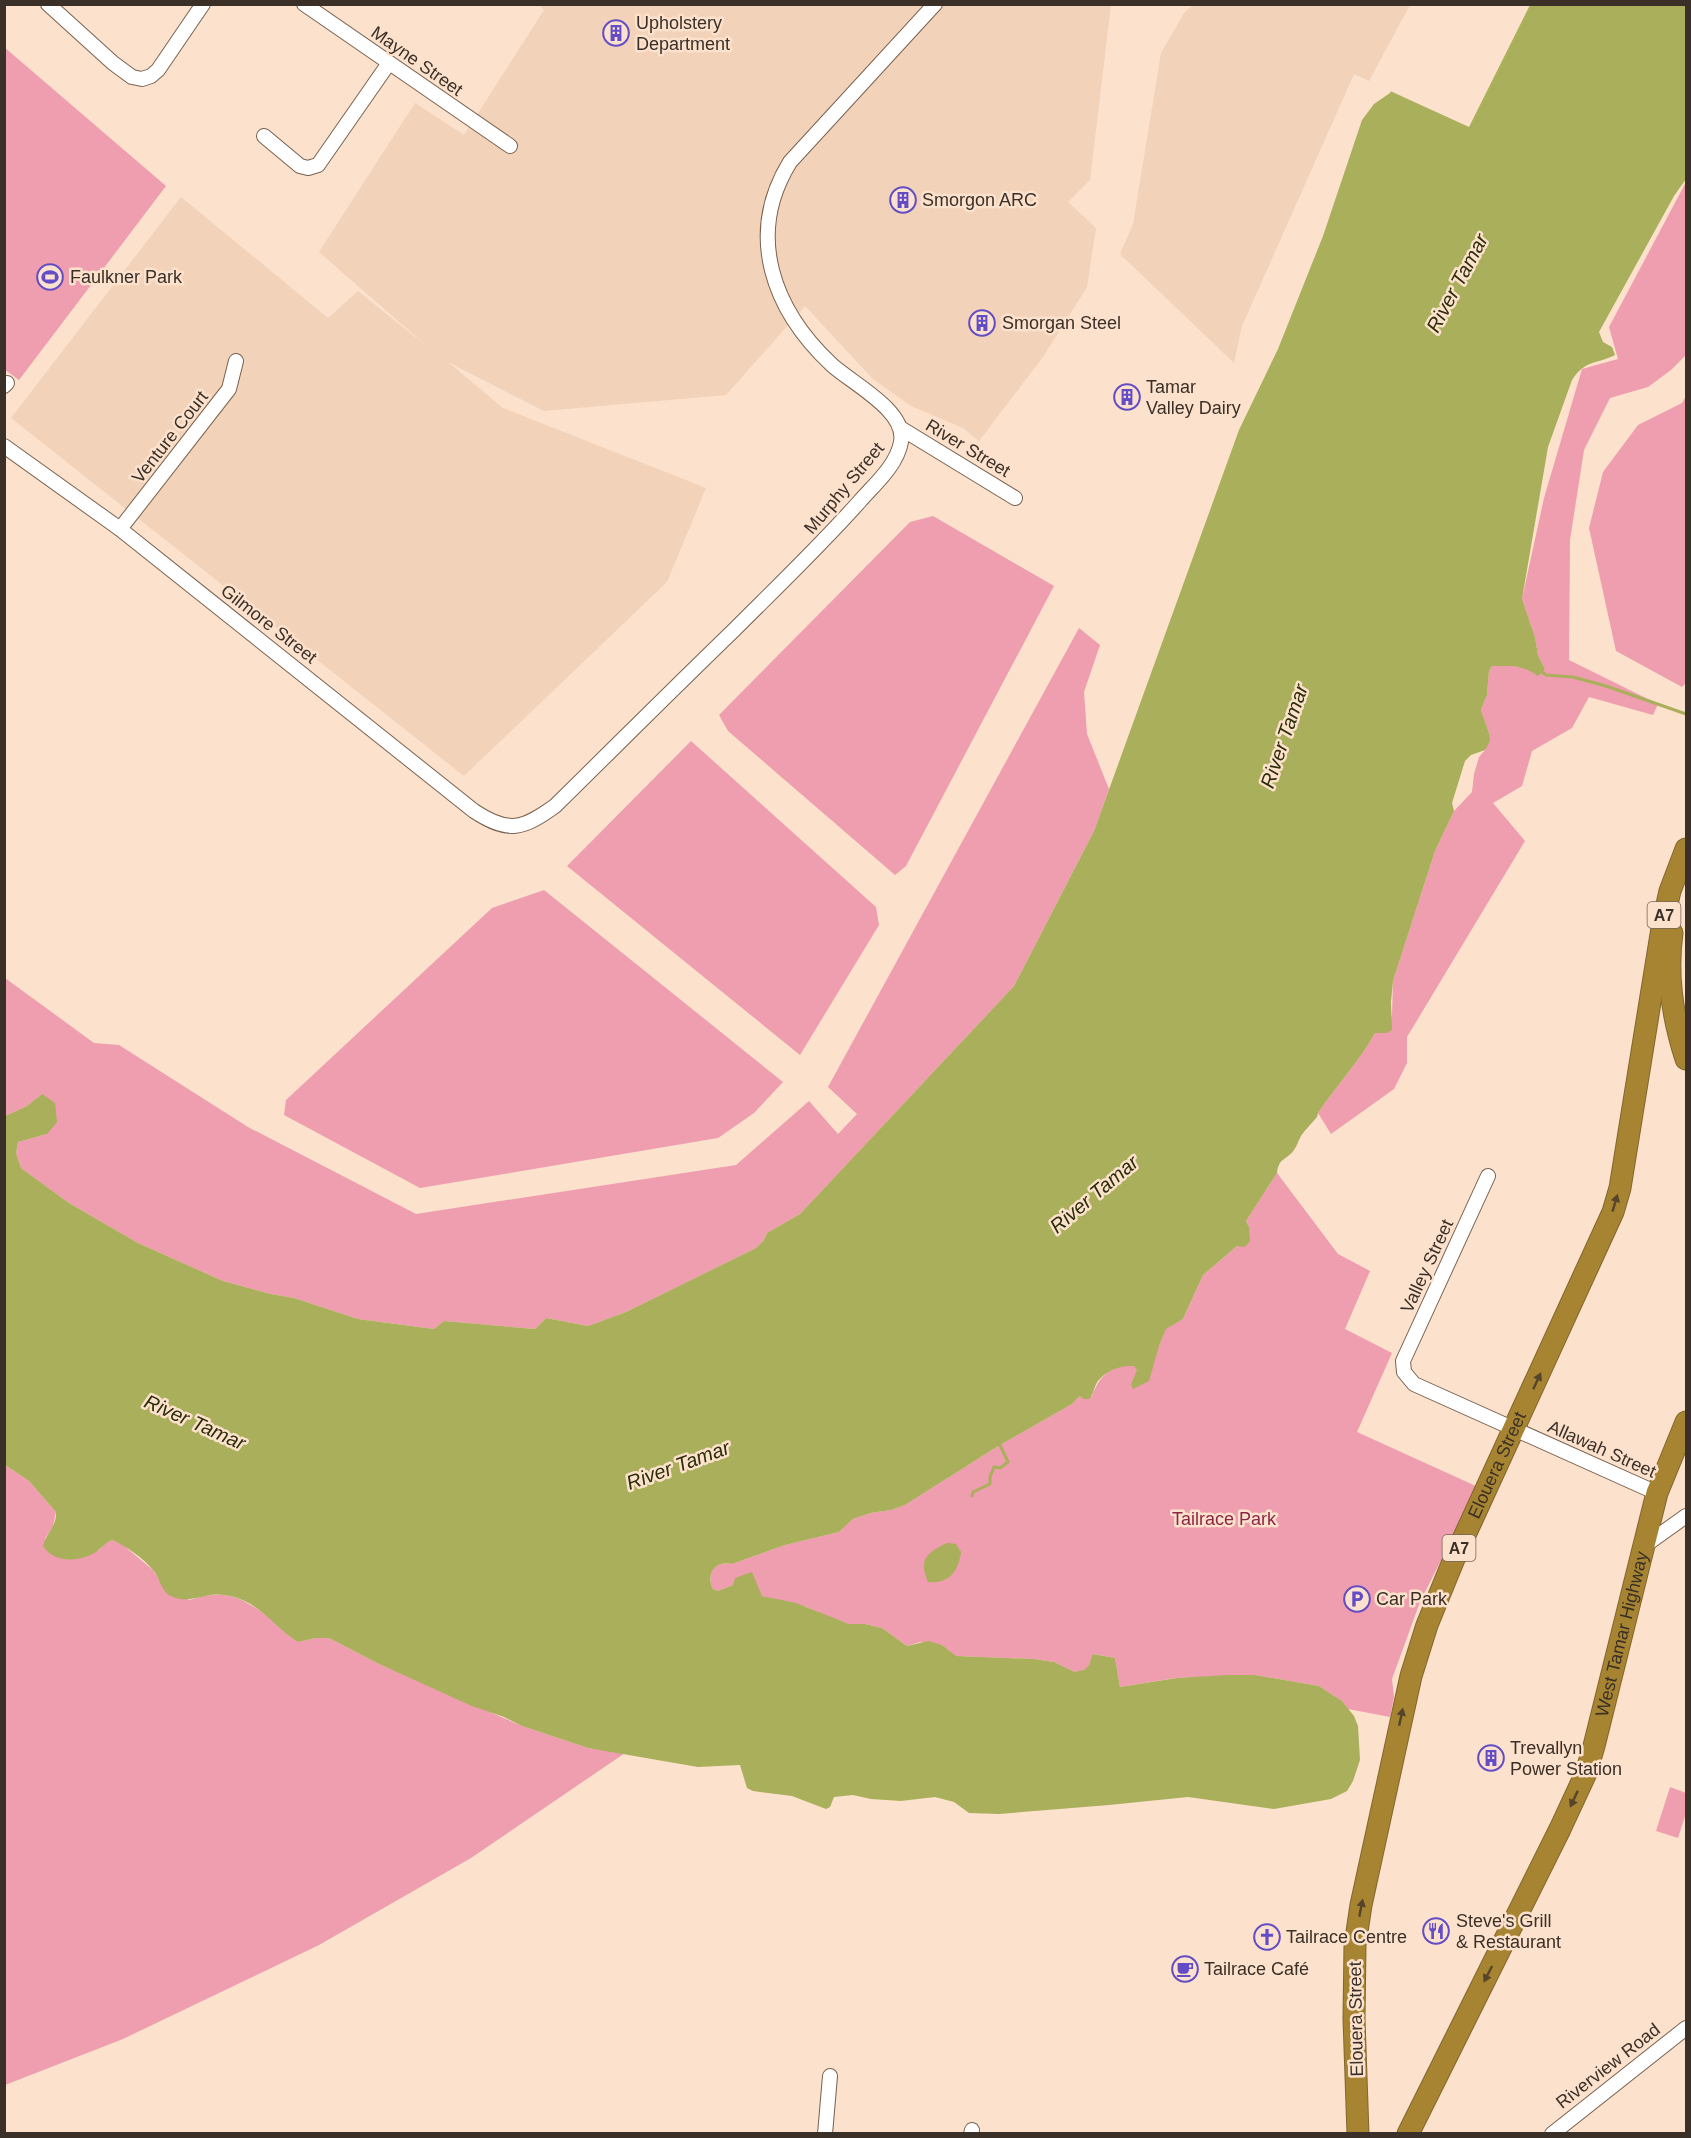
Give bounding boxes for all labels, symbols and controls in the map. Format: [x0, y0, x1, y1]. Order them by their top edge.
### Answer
place label: Upholstery Department [636, 13, 730, 54]
building icon: Upholstery Department [601, 18, 631, 48]
street label: Mayne Street [367, 22, 467, 100]
building icon: Smorgon ARC [888, 185, 918, 215]
place label: Smorgon ARC [922, 190, 1037, 210]
water label: River Tamar [1422, 229, 1493, 336]
sports icon: Faulkner Park [35, 262, 65, 292]
place label: Faulkner Park [70, 267, 183, 287]
building icon: Smorgan Steel [967, 308, 997, 338]
place label: Smorgan Steel [1002, 313, 1121, 333]
place label: Tamar Valley Dairy [1146, 377, 1241, 418]
building icon: Tamar Valley Dairy [1112, 382, 1142, 412]
street label: Venture Court [128, 387, 212, 487]
street label: River Street [922, 415, 1014, 481]
street label: Murphy Street [800, 438, 888, 538]
street label: Gilmore Street [217, 580, 321, 668]
water label: River Tamar [1256, 680, 1312, 791]
road number: A7 [1648, 902, 1680, 928]
water label: River Tamar [1045, 1150, 1144, 1237]
one-way arrow [1611, 1194, 1620, 1212]
street label: Valley Street [1397, 1216, 1457, 1316]
one-way arrow [1532, 1373, 1541, 1390]
water label: River Tamar [141, 1390, 250, 1455]
street label: Elouera Street [1464, 1409, 1530, 1522]
street label: Allawah Street [1545, 1416, 1659, 1482]
water label: River Tamar [623, 1436, 734, 1494]
park label: Tailrace Park [1172, 1509, 1277, 1529]
road number: A7 [1442, 1535, 1476, 1561]
street label: West Tamar Highway [1592, 1549, 1652, 1719]
parking icon: Car Park [1342, 1584, 1372, 1614]
place label: Car Park [1376, 1589, 1448, 1609]
one-way arrow [1397, 1708, 1407, 1726]
place label: Trevallyn Power Station [1510, 1738, 1622, 1779]
building icon: Trevallyn Power Station [1476, 1743, 1506, 1773]
one-way arrow [1569, 1790, 1578, 1808]
one-way arrow [1357, 1898, 1366, 1917]
place label: Steve's Grill & Restaurant [1456, 1911, 1561, 1952]
restaurant icon: Steve's Grill & Restaurant [1421, 1916, 1451, 1946]
church icon: Tailrace Centre [1252, 1922, 1282, 1952]
place label: Tailrace Centre [1286, 1927, 1407, 1947]
cafe icon: Tailrace Café [1170, 1954, 1200, 1984]
place label: Tailrace Café [1204, 1959, 1309, 1979]
street label: Elouera Street [1345, 1961, 1367, 2077]
one-way arrow [1483, 1966, 1493, 1983]
street label: Riverview Road [1552, 2019, 1664, 2113]

